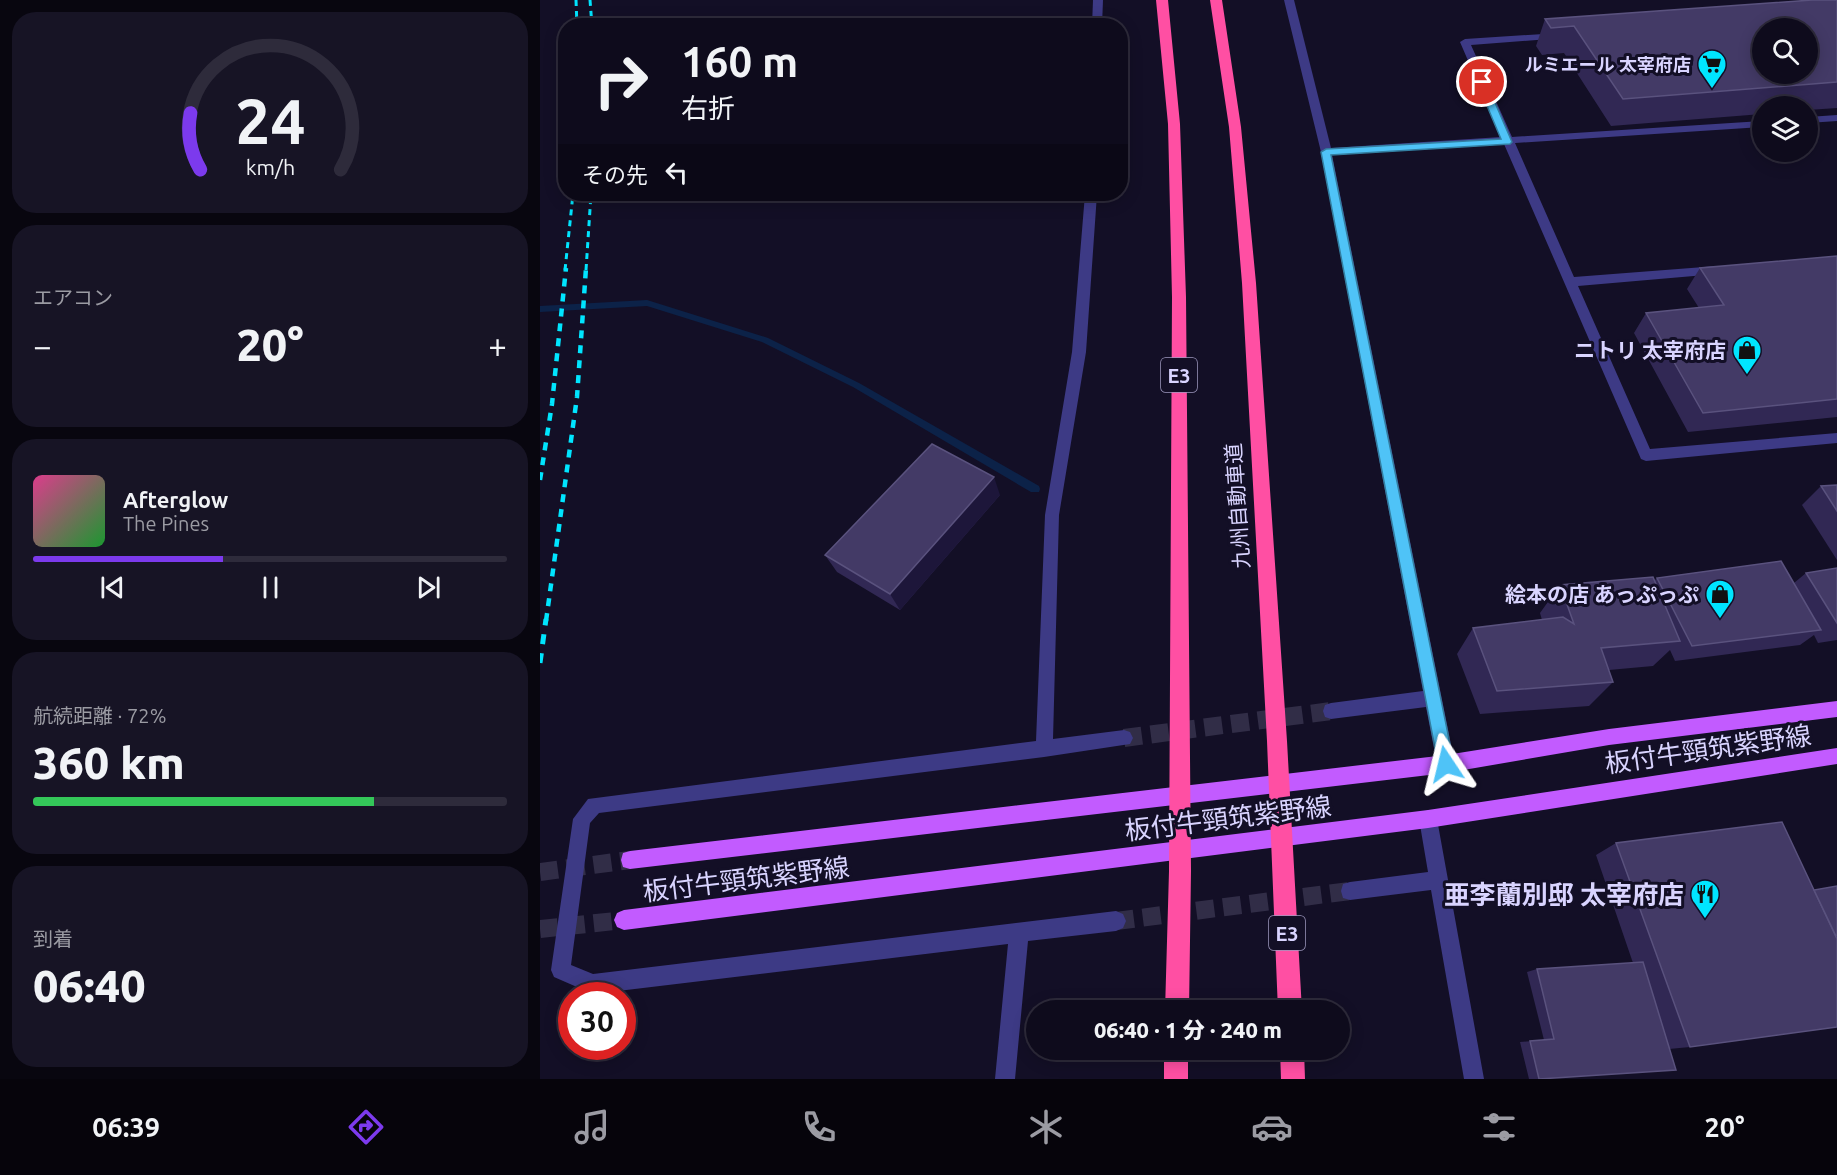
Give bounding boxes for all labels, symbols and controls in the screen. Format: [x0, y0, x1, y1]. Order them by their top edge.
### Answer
map controls [1752, 18, 1818, 162]
button: search [1752, 18, 1818, 84]
text: 160 m [681, 38, 798, 85]
icon: right [582, 42, 660, 120]
supermarket icon: ルミエール 太宰府店 [1696, 48, 1728, 90]
place label: ルミエール 太宰府店 [1525, 54, 1691, 74]
pin [1456, 56, 1507, 107]
icon: arrive [1465, 65, 1498, 98]
text: 24 [235, 86, 305, 156]
text: 右折 [681, 93, 735, 123]
button: layers [1752, 96, 1818, 162]
text: km/h [245, 155, 295, 179]
icon: left [660, 156, 693, 189]
text: その先 [582, 162, 648, 187]
text: エアコン [33, 286, 113, 309]
text: 20° [236, 319, 304, 370]
text: − [33, 327, 52, 364]
text: + [488, 327, 507, 364]
shop icon: ニトリ 太宰府店 [1731, 334, 1763, 376]
place label: ニトリ 太宰府店 [1574, 338, 1726, 362]
road number: E3 [1161, 358, 1197, 392]
street label: 九州自動車道 [1221, 442, 1253, 570]
text: Afterglow [123, 487, 228, 512]
text: The Pines [123, 512, 209, 535]
icon: previous [96, 571, 129, 604]
icon: pause [254, 571, 287, 604]
icon: next [412, 571, 445, 604]
shop icon: 絵本の店 あっぷっぷ [1704, 578, 1736, 620]
place label: 絵本の店 あっぷっぷ [1505, 582, 1699, 606]
text: 航続距離 · 72% [33, 704, 166, 727]
street label: 板付牛頸筑紫野線 [1603, 720, 1813, 778]
position arrow [1414, 732, 1478, 796]
text: 360 km [33, 737, 185, 788]
street label: 板付牛頸筑紫野線 [1123, 791, 1333, 845]
street label: 板付牛頸筑紫野線 [641, 852, 851, 906]
restaurant icon: 亜李蘭別邸 太宰府店 [1689, 878, 1721, 920]
place label: 亜李蘭別邸 太宰府店 [1444, 880, 1684, 909]
road number: E3 [1269, 916, 1305, 950]
text: 到着 [33, 927, 73, 950]
text: 06:40 [33, 960, 146, 1011]
speed limit sign: 30 [558, 982, 636, 1060]
text: 06:40 · 1 分 · 240 m [1094, 1017, 1282, 1042]
icon: directions [345, 1106, 387, 1148]
icon: music [571, 1106, 613, 1148]
icon: phone [798, 1106, 840, 1148]
icon: climate [1025, 1106, 1067, 1148]
icon: car [1251, 1106, 1293, 1148]
icon: filters [1478, 1106, 1520, 1148]
text: 06:39 [92, 1112, 160, 1142]
text: 20° [1705, 1112, 1745, 1142]

